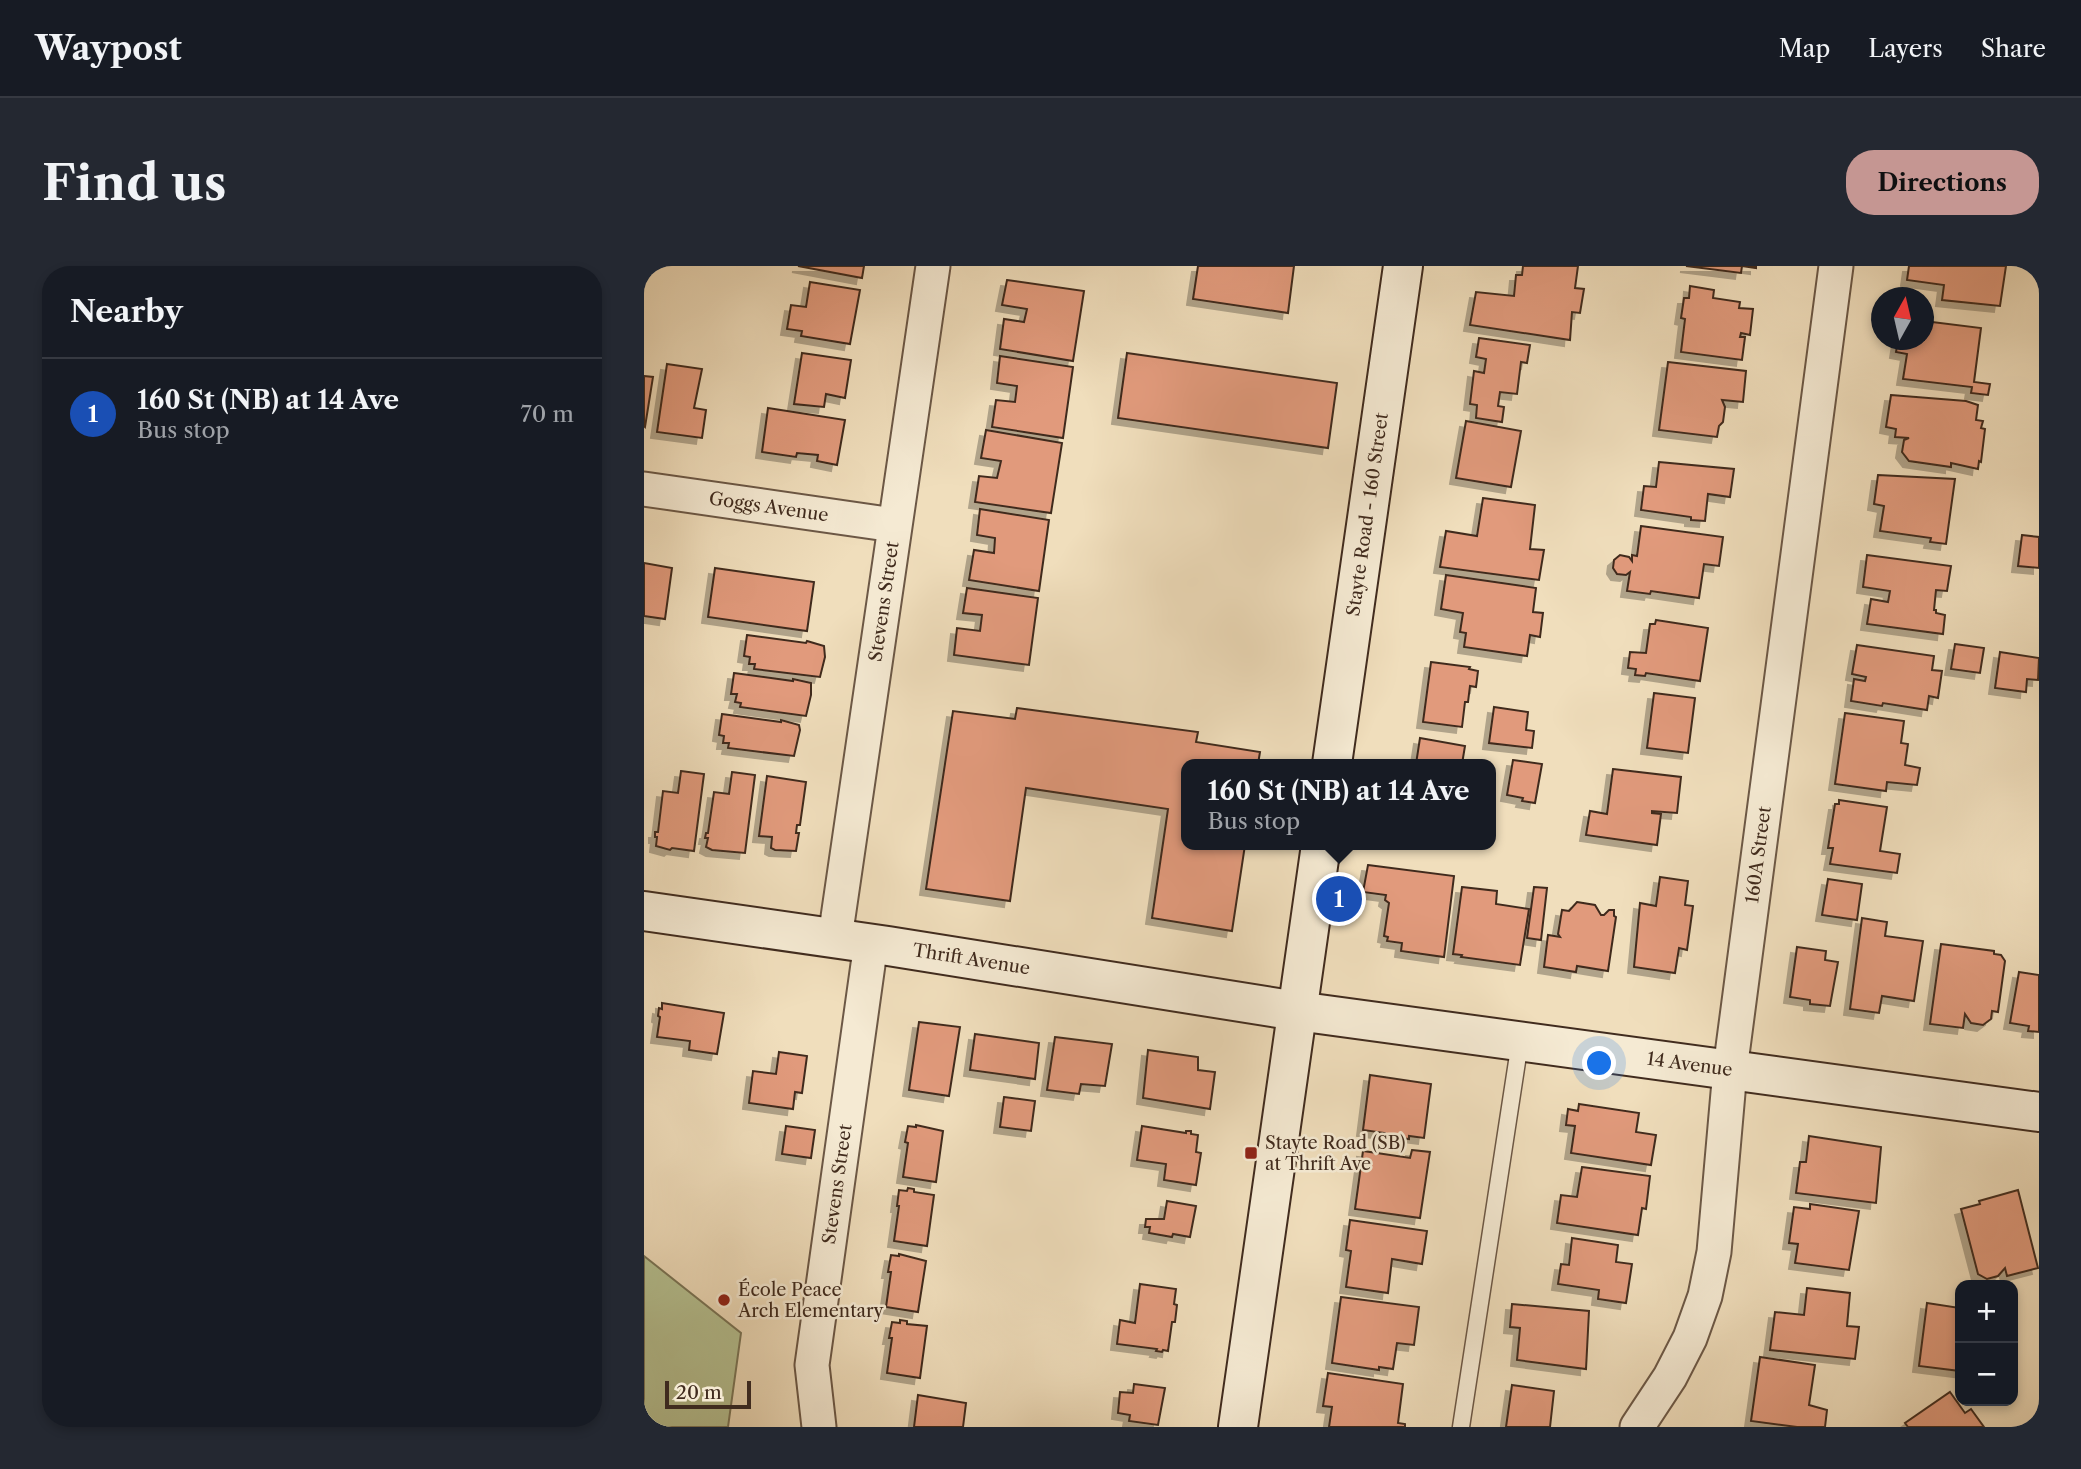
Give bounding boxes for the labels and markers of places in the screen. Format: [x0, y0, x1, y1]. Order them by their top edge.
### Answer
pin: 1 [1316, 873, 1362, 925]
place label: Stayte Road (SB) at Thrift Ave [1265, 1132, 1406, 1175]
marker: Stayte Road (SB) at Thrift Ave [1243, 1145, 1259, 1161]
place label: École Peace Arch Elementary [737, 1278, 885, 1322]
marker: École Peace Arch Elementary [716, 1292, 732, 1308]

